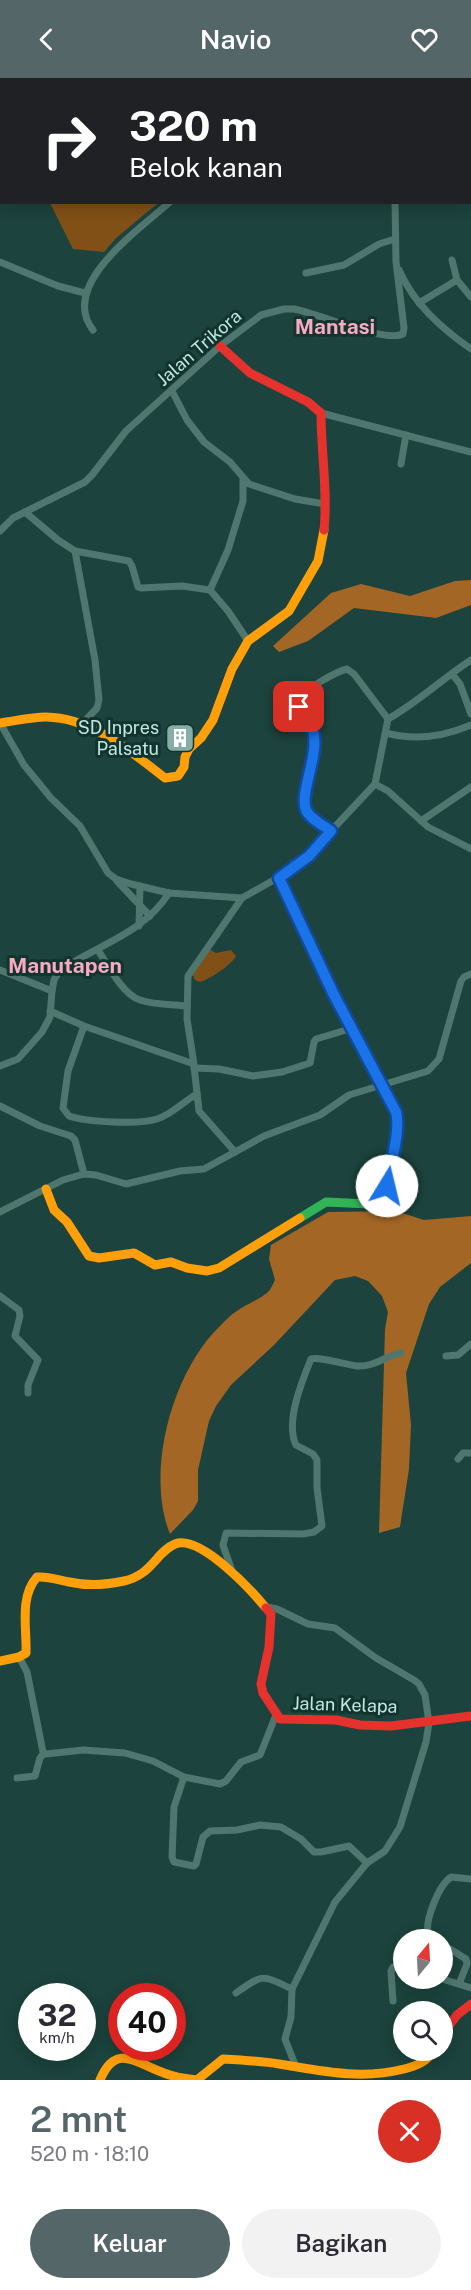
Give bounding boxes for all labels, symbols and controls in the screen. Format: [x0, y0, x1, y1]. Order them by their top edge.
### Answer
icon: back [30, 23, 63, 56]
text: Navio [200, 23, 271, 55]
icon: heart [408, 23, 441, 56]
text: 320 m [129, 101, 258, 150]
icon: right [30, 102, 108, 180]
text: Belok kanan [129, 151, 283, 183]
street label: Jalan Trikora [152, 305, 245, 390]
district label: Mantasi [295, 314, 375, 339]
pin [273, 681, 324, 732]
icon: arrive [282, 690, 315, 723]
place label: SD Inpres Palsatu [78, 717, 159, 759]
building icon: SD Inpres Palsatu [164, 722, 196, 754]
district label: Manutapen [8, 953, 122, 978]
position arrow [355, 1154, 419, 1218]
street label: Jalan Kelapa [292, 1692, 398, 1717]
north arrow [393, 1929, 453, 1989]
map controls [393, 1929, 453, 2061]
speed limit sign: 40 [108, 1983, 186, 2061]
text: 32 [37, 1997, 77, 2033]
button: search [393, 2001, 453, 2061]
text: km/h [39, 2029, 75, 2046]
text: 2 mnt [30, 2098, 127, 2140]
button: close [378, 2100, 441, 2163]
text: 520 m · 18:10 [30, 2142, 149, 2166]
button: Keluar [30, 2209, 230, 2278]
button: Bagikan [242, 2209, 441, 2278]

